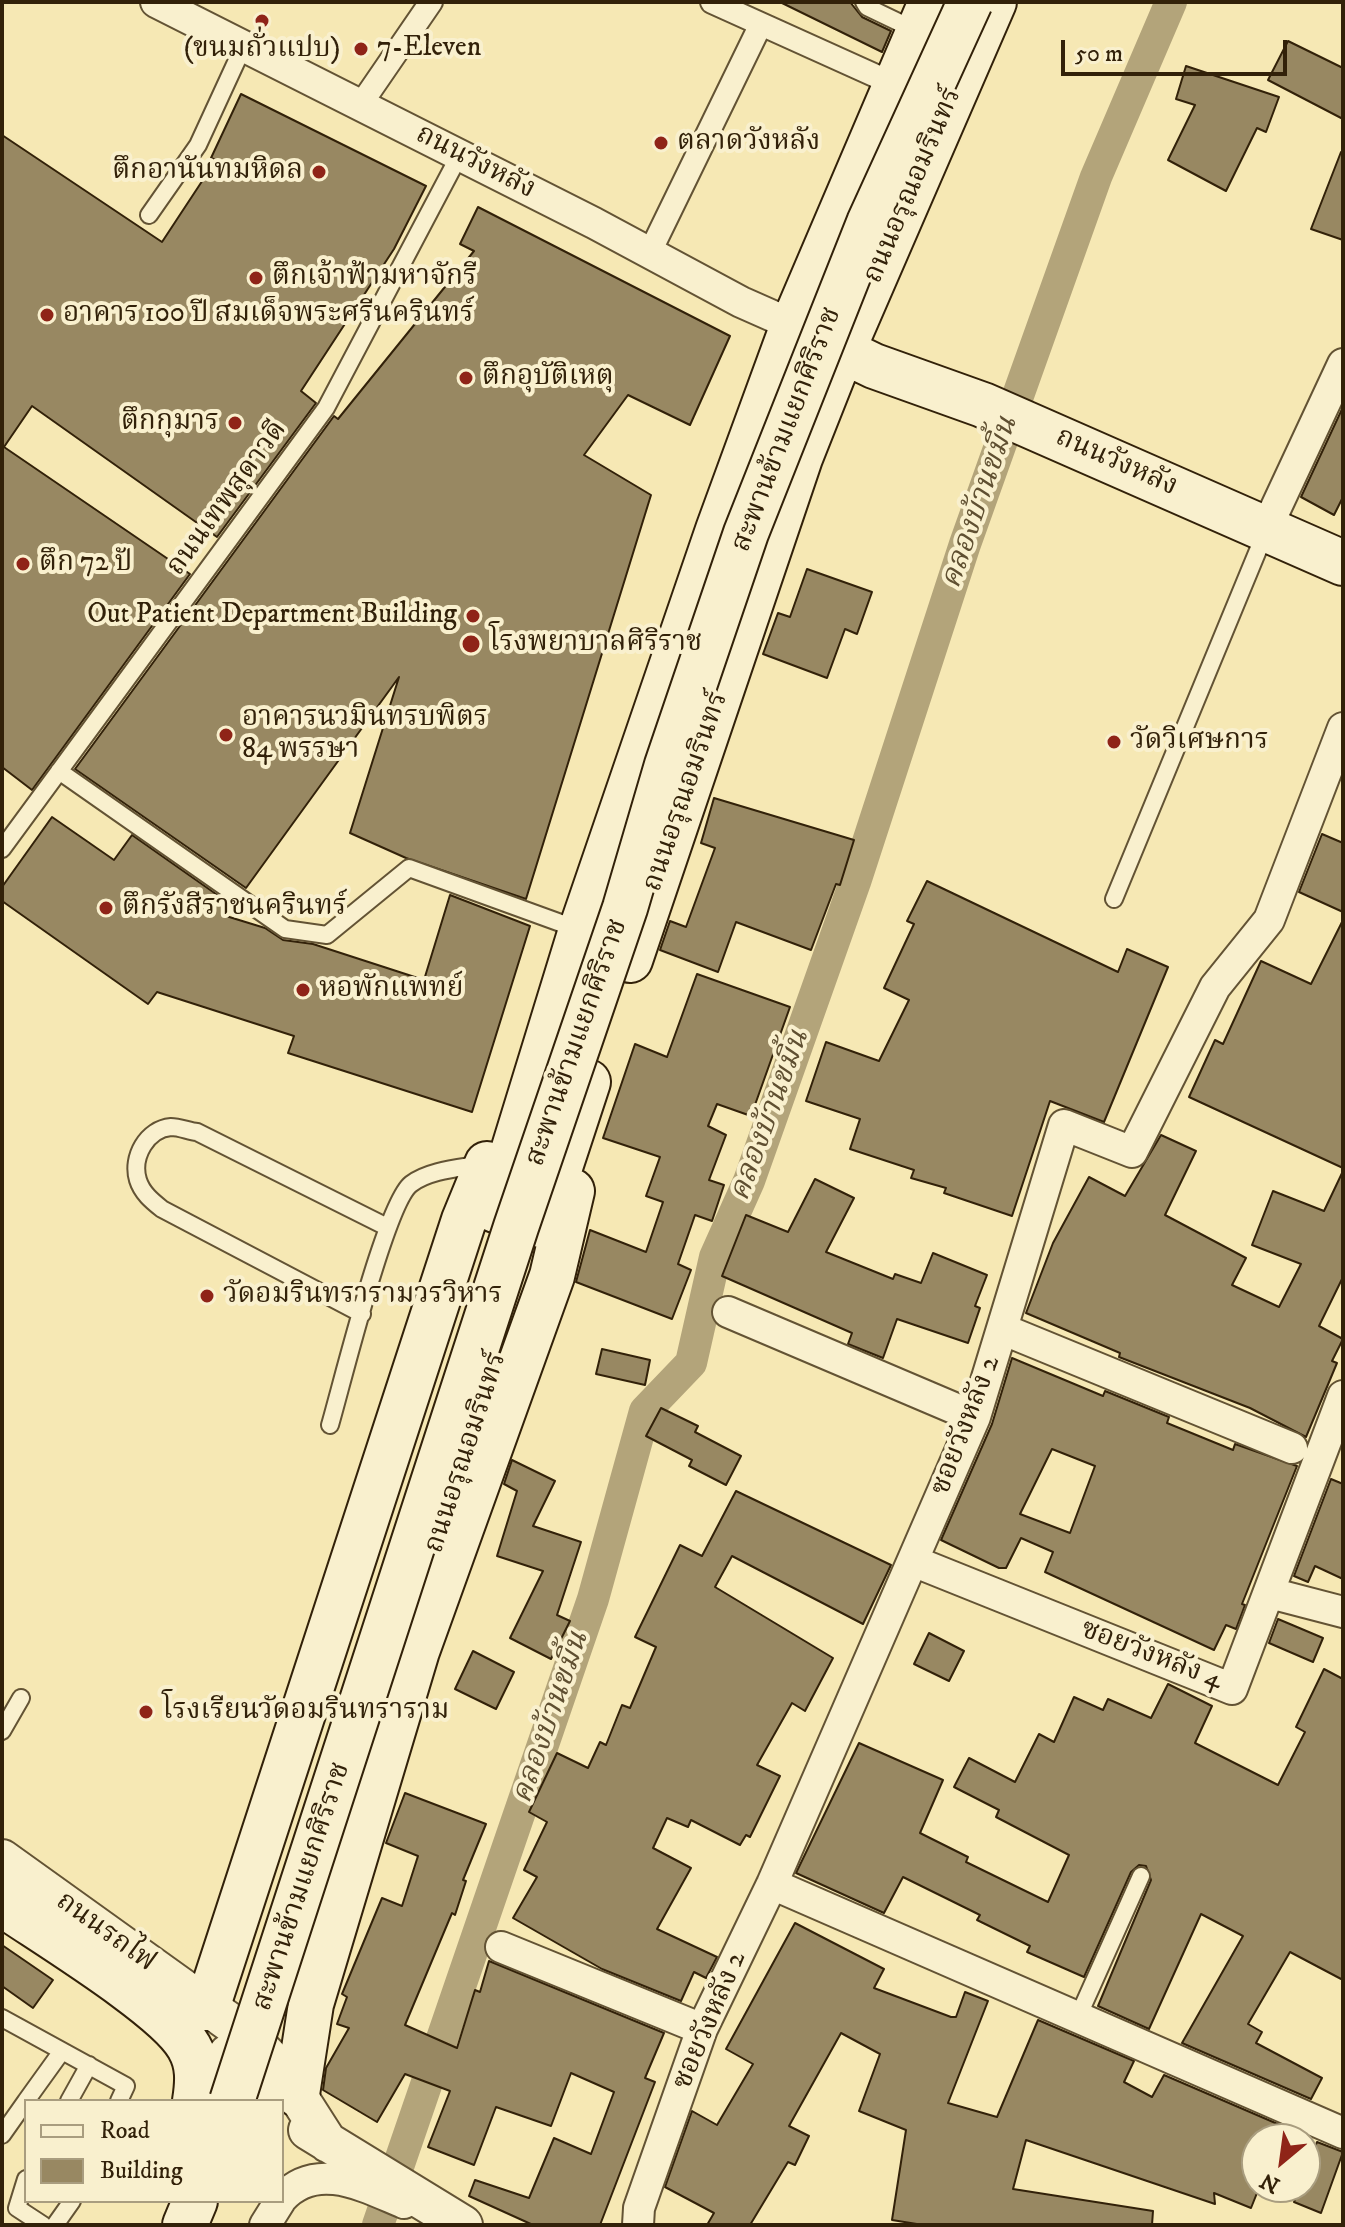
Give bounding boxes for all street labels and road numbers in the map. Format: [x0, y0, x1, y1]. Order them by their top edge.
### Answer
street label: ถนนอรุณอมรินทร์ [858, 83, 970, 289]
street label: ถนนวังหลัง [410, 119, 540, 207]
street label: สะพานข้ามแยกศิริราช [726, 303, 850, 557]
street label: ถนนเทพสุดาวดี [161, 415, 295, 583]
street label: ถนนวังหลัง [1050, 421, 1182, 505]
street label: ถนนอรุณอมรินทร์ [637, 688, 737, 896]
street label: สะพานข้ามแยกศิริราช [520, 915, 636, 1171]
street label: ถนนอรุณอมรินทร์ [419, 1348, 515, 1558]
street label: ซอยวังหลัง 2 [925, 1352, 1009, 1500]
street label: ซอยวังหลัง 4 [1075, 1614, 1227, 1698]
street label: สะพานข้ามแยกศิริราช [247, 1759, 359, 2015]
street label: ถนนรถไฟ [49, 1886, 161, 1980]
street label: ซอยวังหลัง 2 [667, 1947, 755, 2095]

